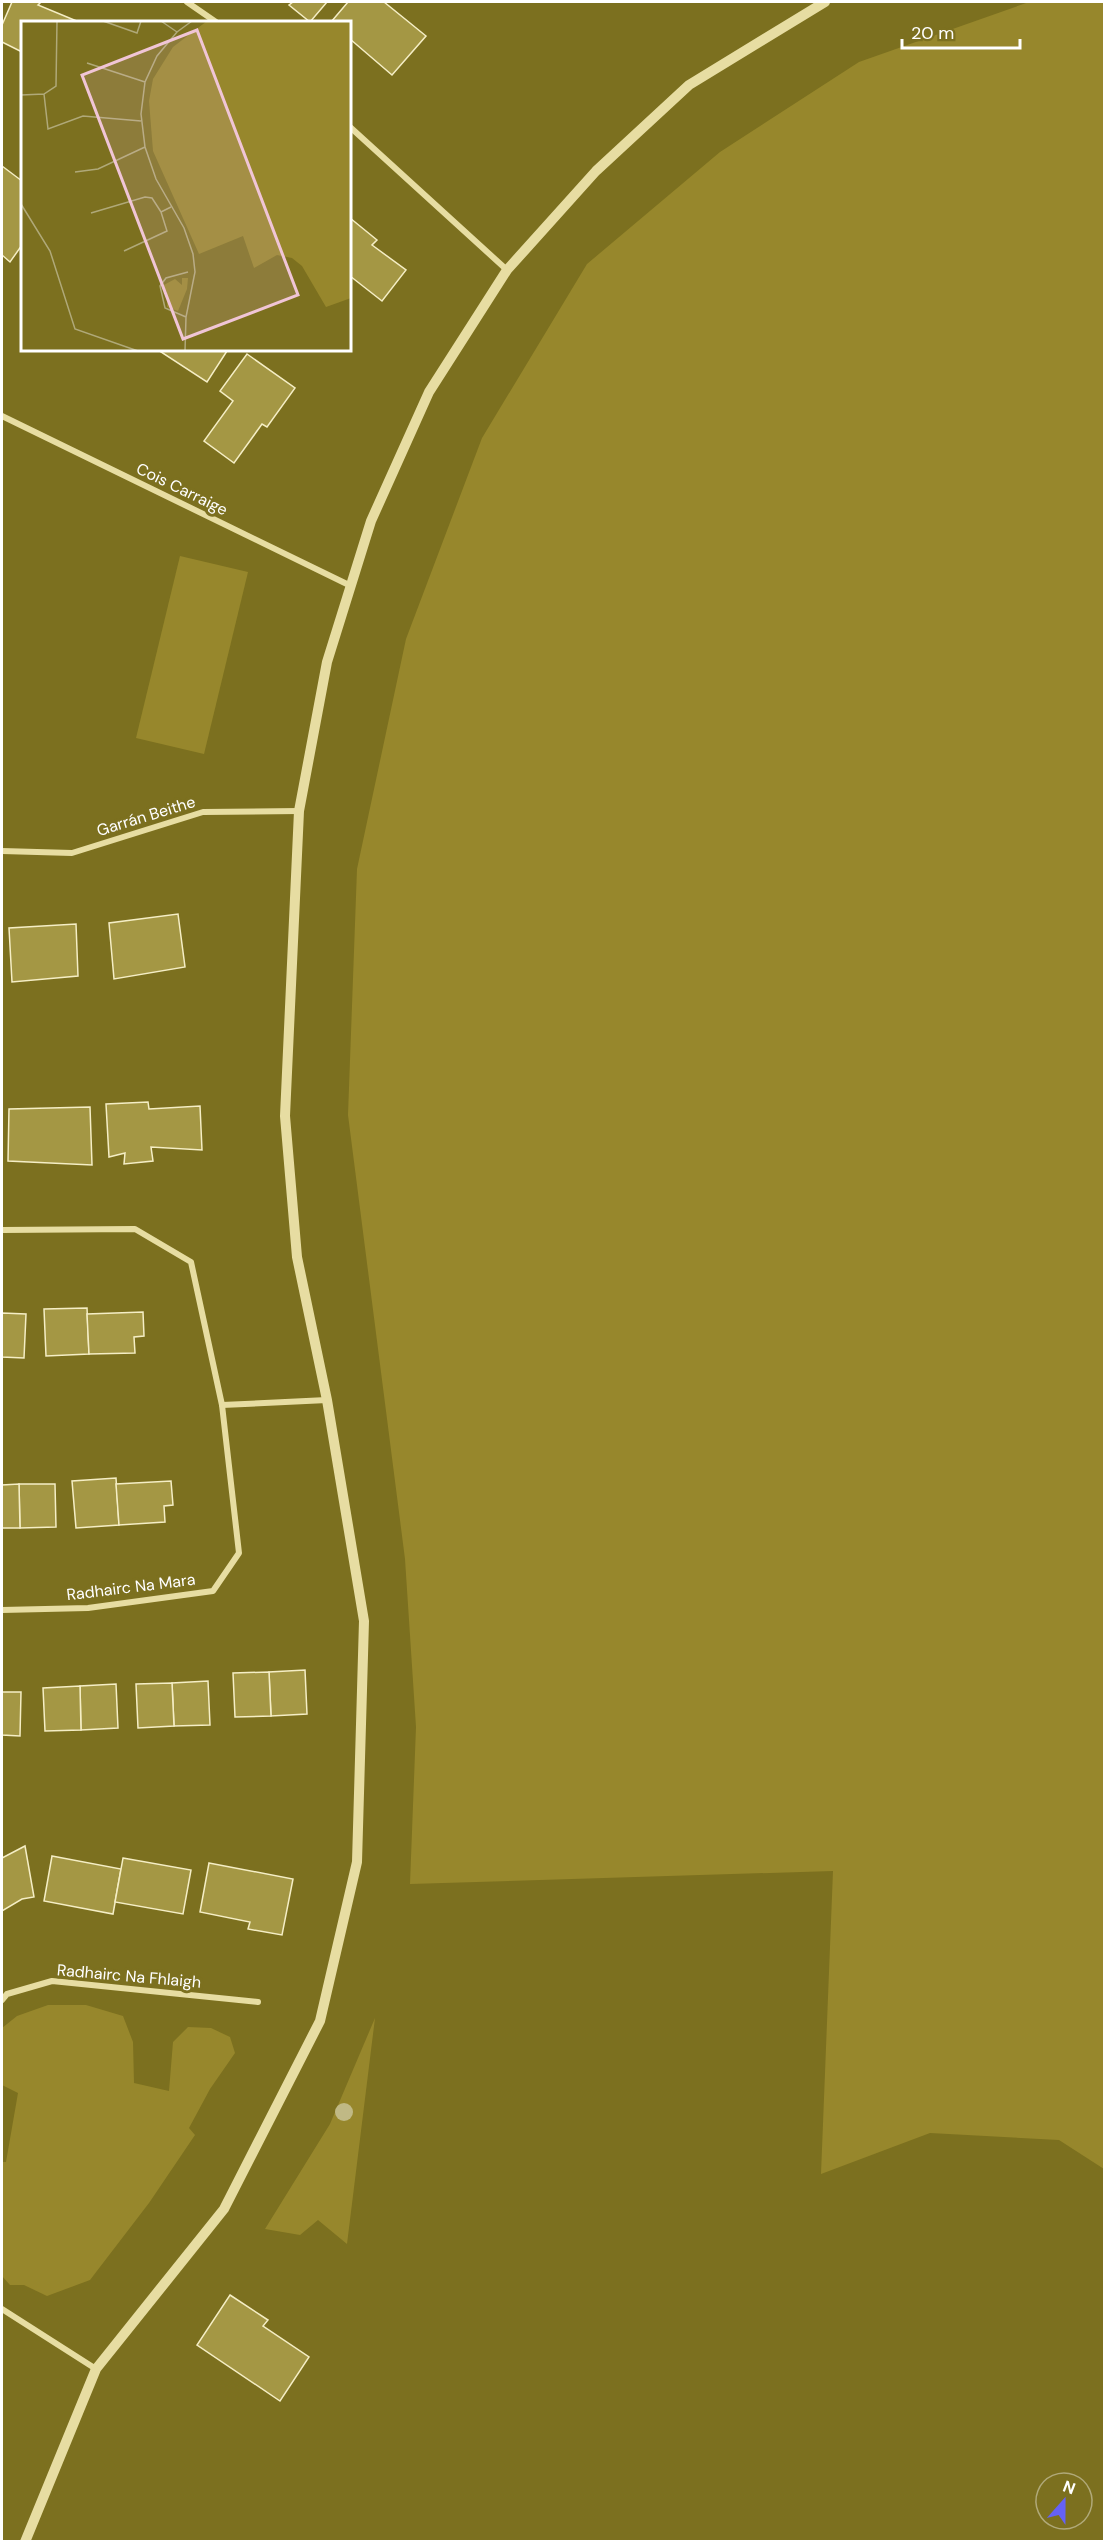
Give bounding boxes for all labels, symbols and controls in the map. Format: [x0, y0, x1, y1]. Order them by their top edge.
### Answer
scale bar [902, 12, 1020, 50]
inset map [21, 21, 351, 351]
text: 20 m [911, 21, 954, 45]
street label: Cois Carraige [133, 458, 231, 520]
street label: Garrán Beithe [94, 791, 198, 841]
street label: Radhairc Na Mara [65, 1569, 197, 1605]
street label: Radhairc Na Fhlaigh [56, 1959, 202, 1993]
north arrow [1034, 2471, 1094, 2531]
text: N [1060, 2476, 1078, 2499]

